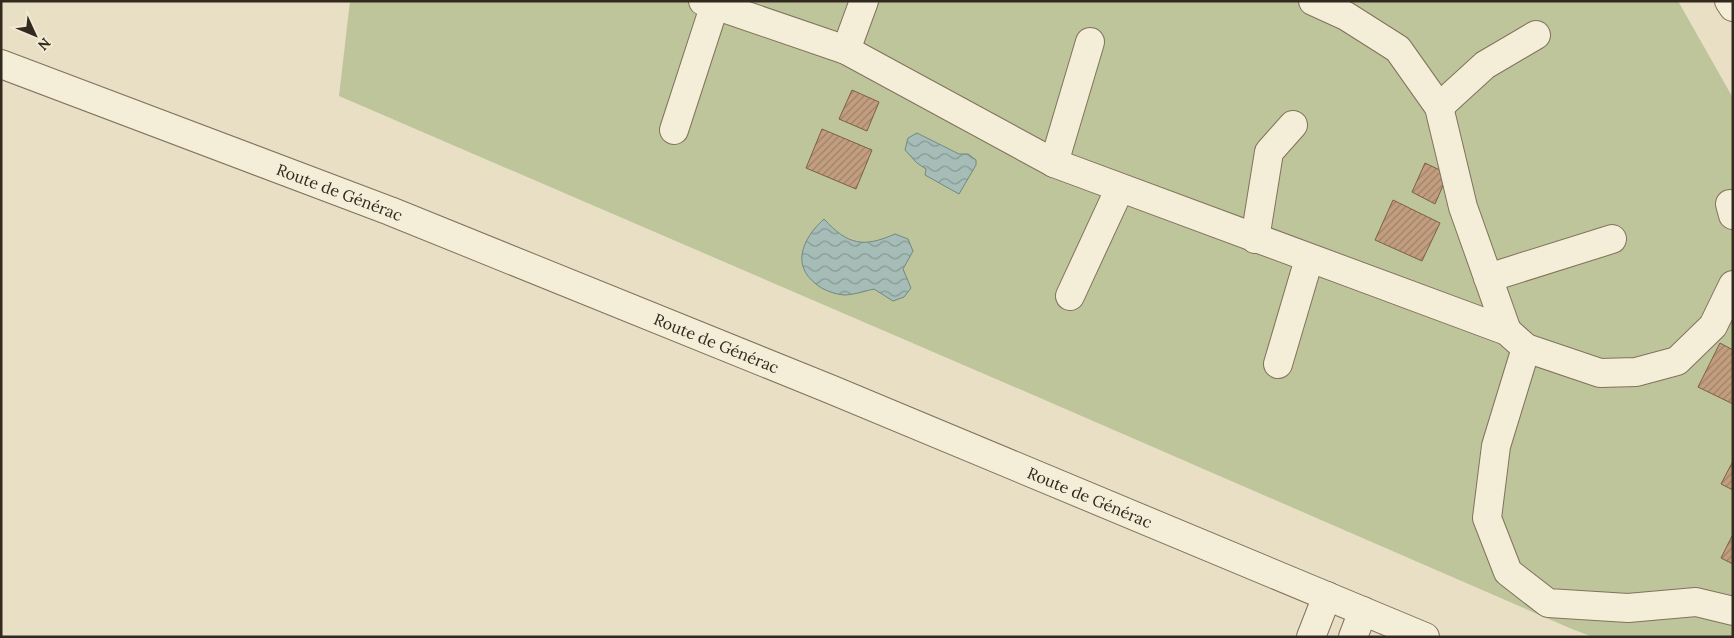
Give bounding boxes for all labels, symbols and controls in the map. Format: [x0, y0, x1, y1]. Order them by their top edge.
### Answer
north arrow [10, 10, 60, 60]
text: N [34, 34, 55, 54]
street label: Route de Générac [274, 159, 406, 225]
street label: Route de Générac [651, 309, 782, 377]
street label: Route de Générac [1024, 462, 1155, 532]

